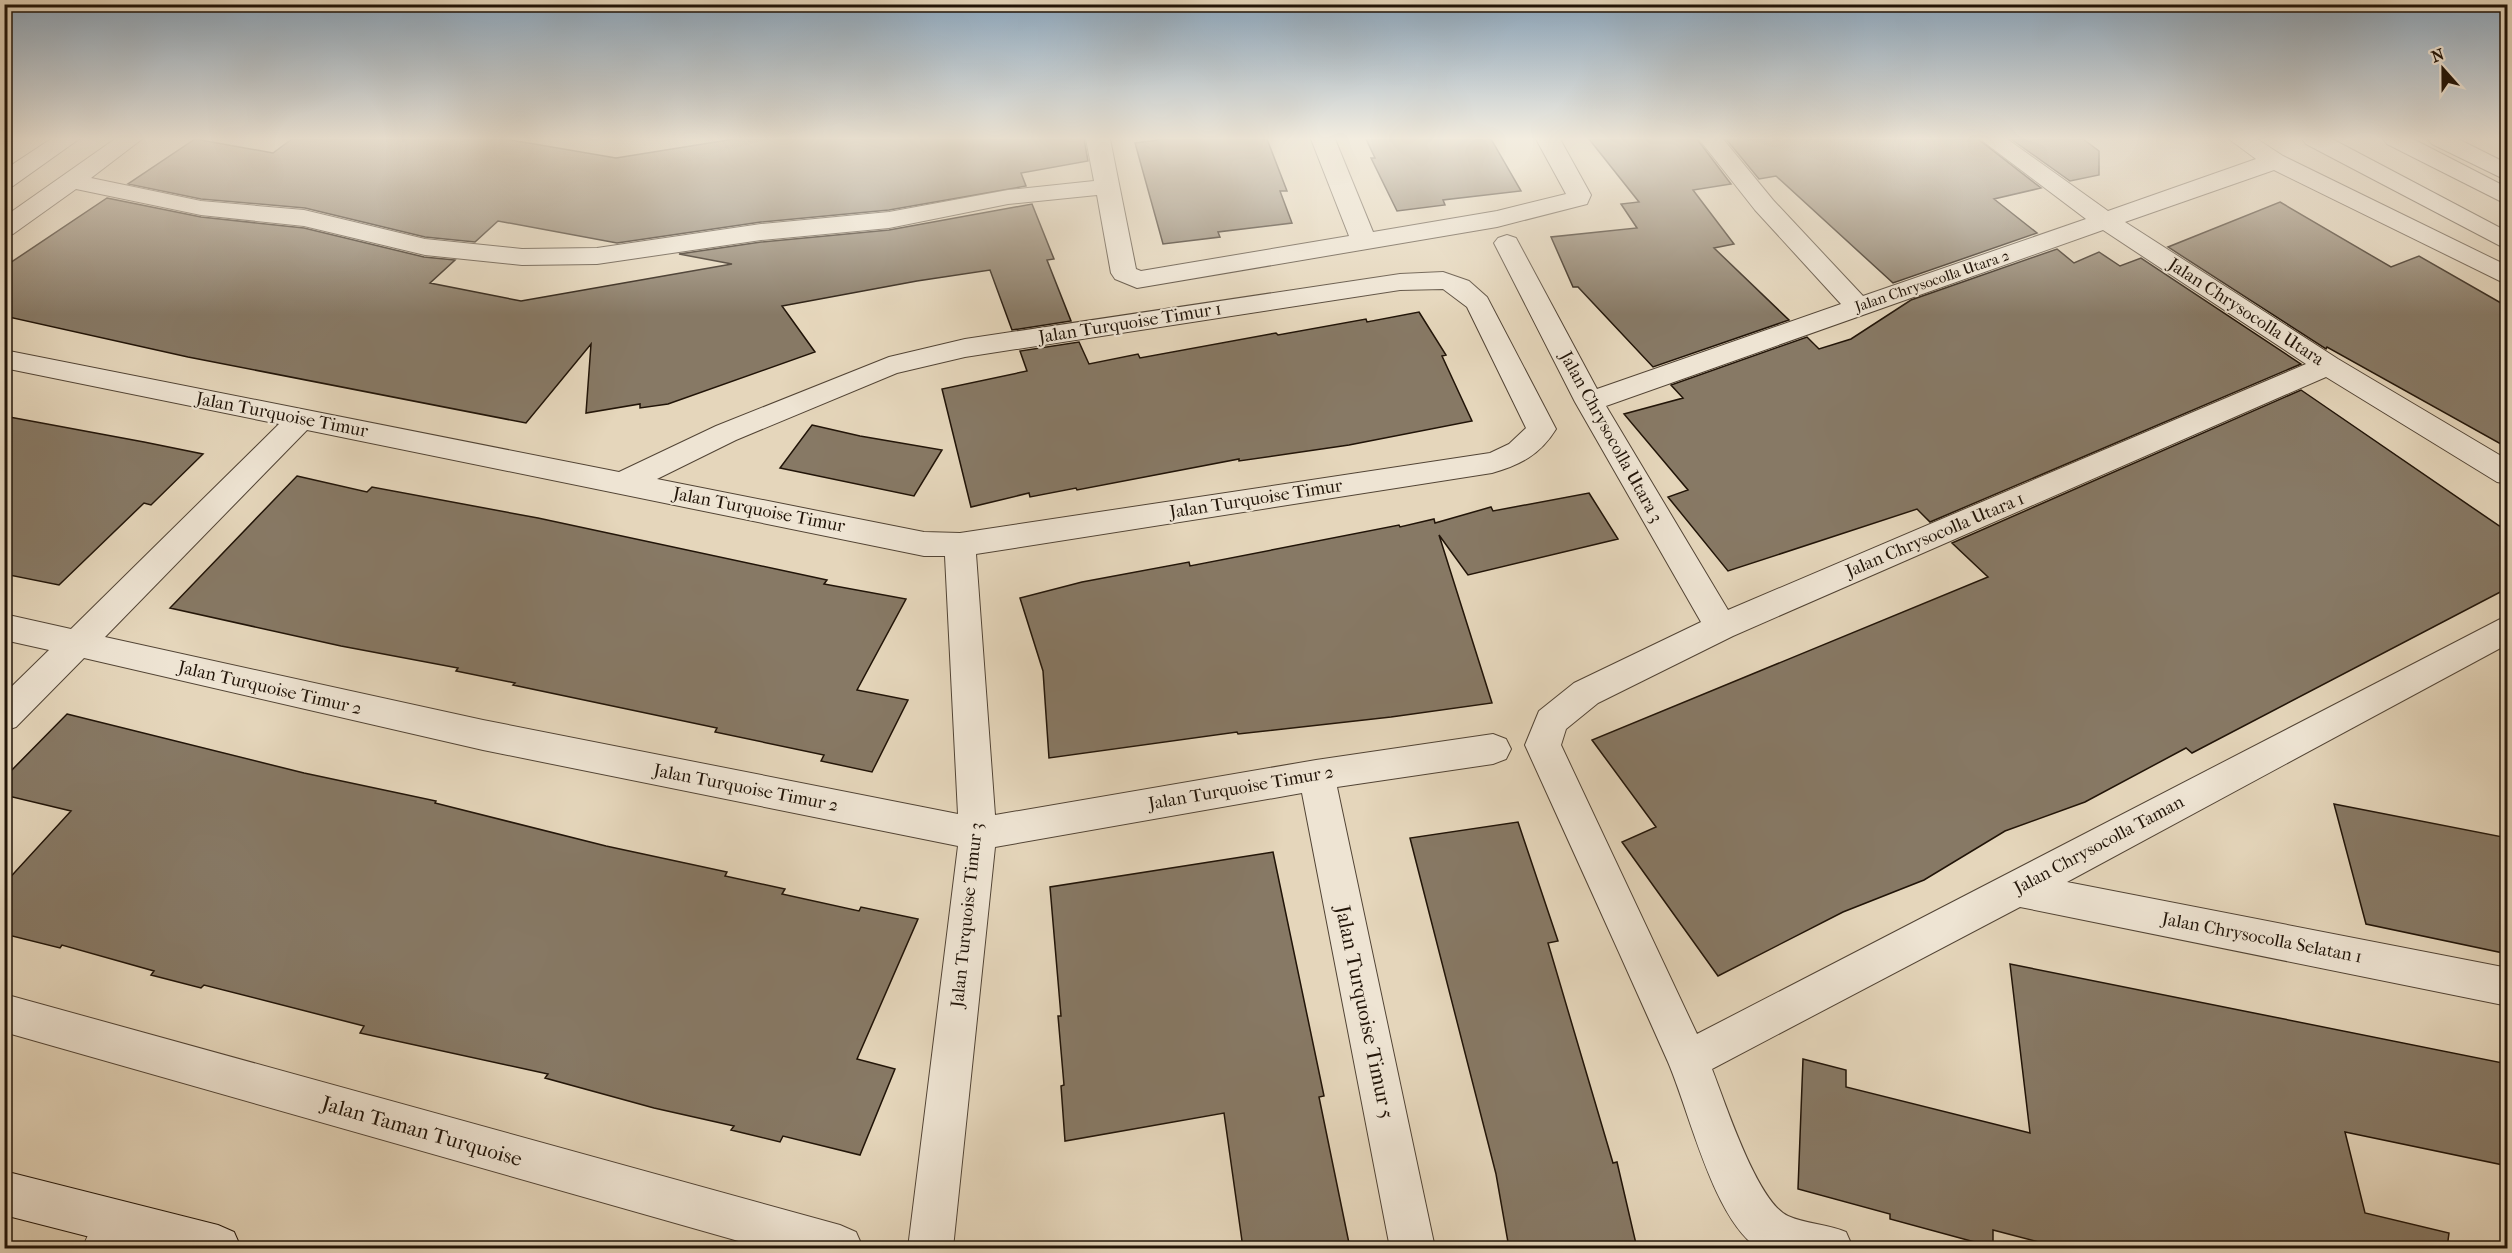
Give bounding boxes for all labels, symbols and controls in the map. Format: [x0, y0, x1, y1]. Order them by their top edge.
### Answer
north arrow [2413, 39, 2473, 99]
text: N [2429, 44, 2448, 67]
street label: Jalan Chrysocolla Utara 2 [1852, 246, 2012, 316]
street label: Jalan Chrysocolla Utara [2163, 253, 2328, 371]
street label: Jalan Turquoise Timur 1 [1035, 298, 1223, 348]
street label: Jalan Chrysocolla Utara 3 [1554, 346, 1667, 526]
street label: Jalan Turquoise Timur [192, 388, 370, 442]
street label: Jalan Turquoise Timur [1166, 475, 1344, 523]
street label: Jalan Turquoise Timur [669, 483, 847, 537]
street label: Jalan Chrysocolla Utara 1 [1841, 488, 2027, 583]
street label: Jalan Turquoise Timur 2 [174, 656, 364, 719]
street label: Jalan Turquoise Timur 2 [650, 759, 840, 816]
street label: Jalan Turquoise Timur 2 [1145, 761, 1335, 815]
street label: Jalan Chrysocolla Taman [2009, 791, 2188, 900]
street label: Jalan Turquoise Timur 3 [947, 821, 987, 1011]
street label: Jalan Turquoise Timur 5 [1330, 901, 1399, 1121]
street label: Jalan Chrysocolla Selatan 1 [2158, 908, 2364, 968]
street label: Jalan Taman Turquoise [317, 1090, 525, 1171]

